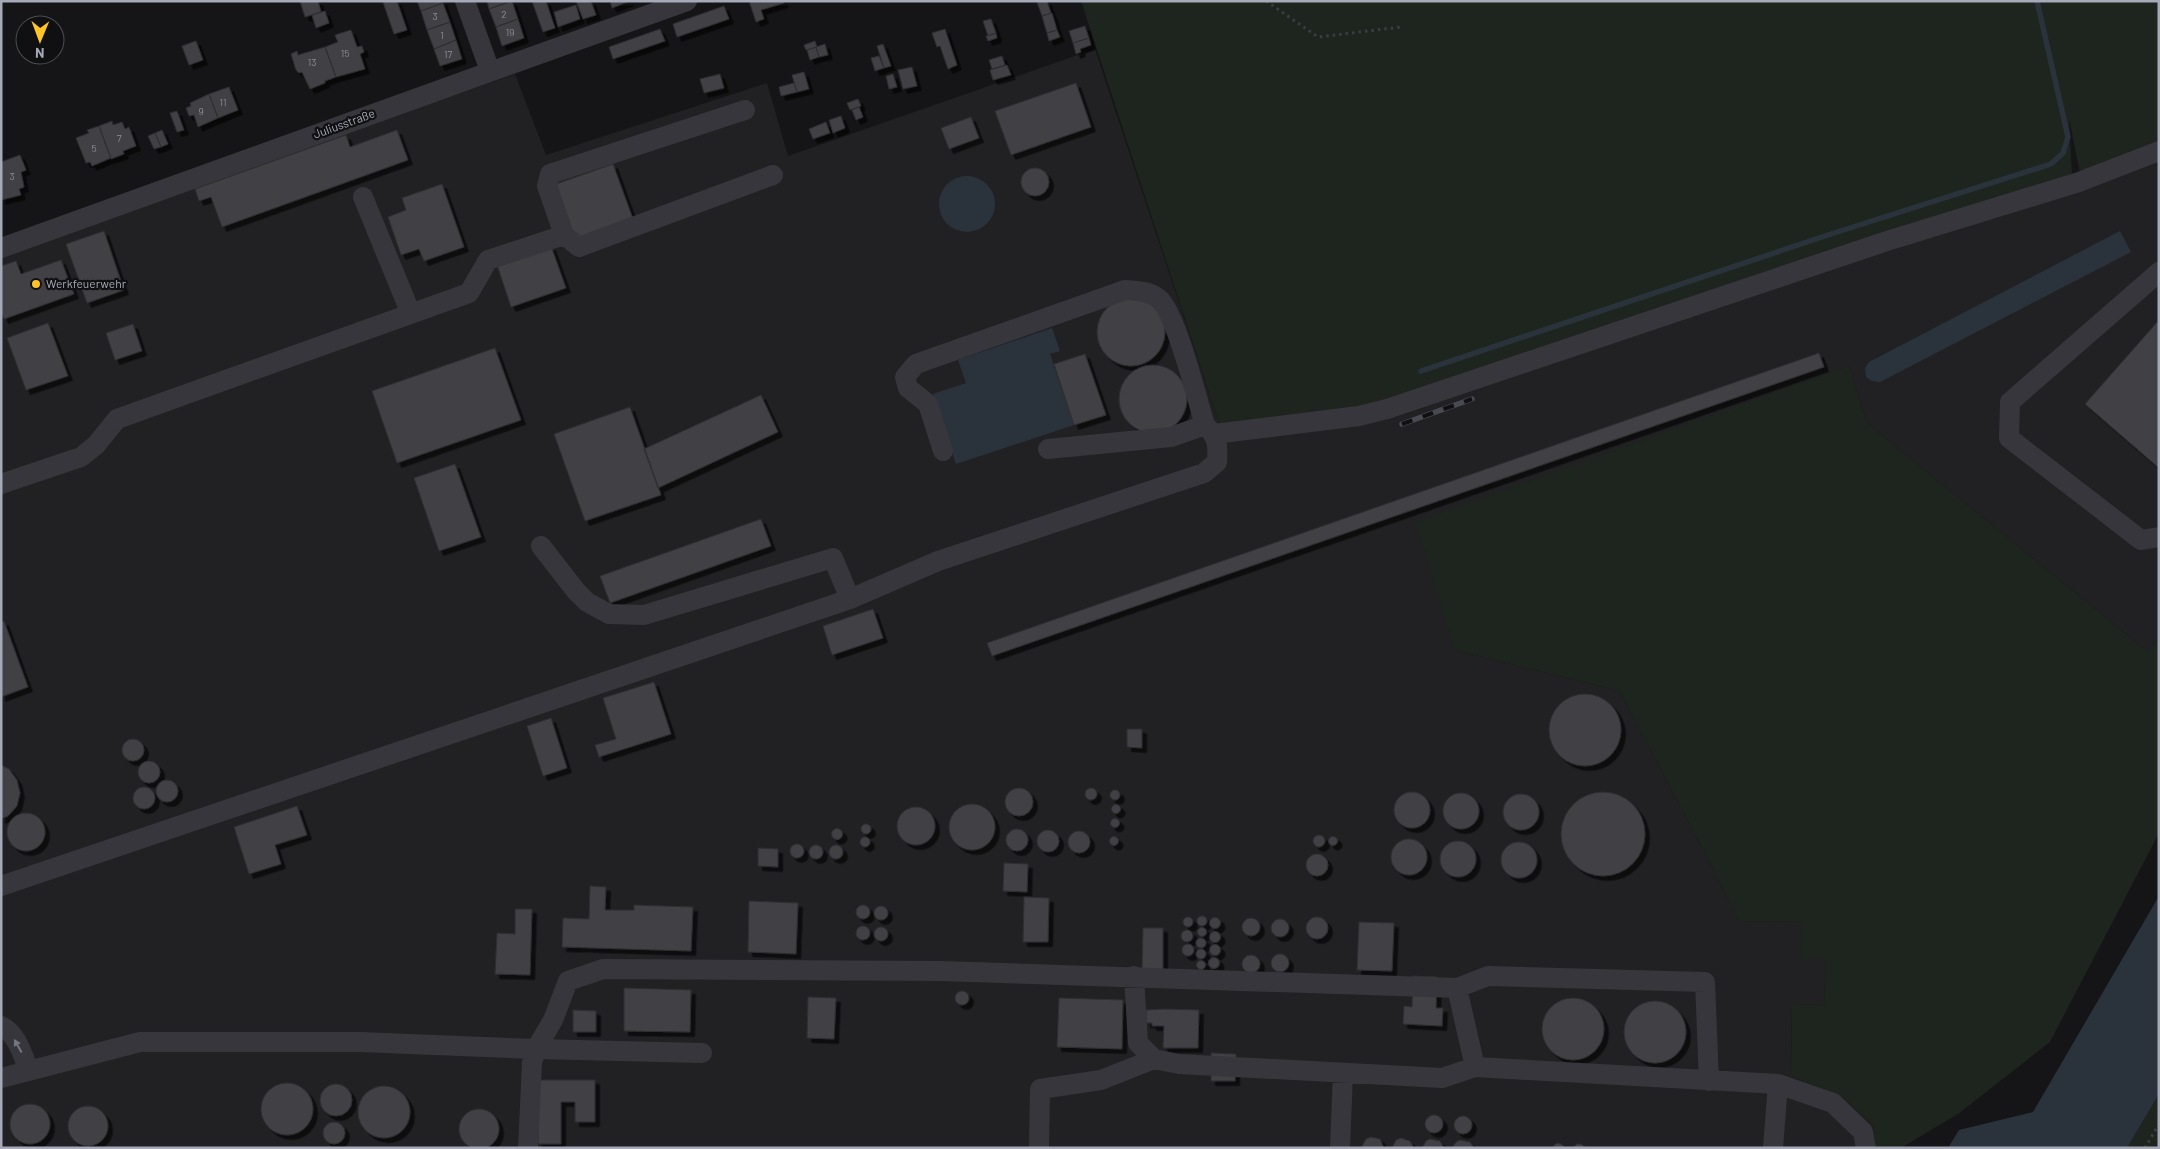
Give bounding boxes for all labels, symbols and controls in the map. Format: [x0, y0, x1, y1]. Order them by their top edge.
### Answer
house number: 2 [501, 8, 507, 20]
house number: 3 [432, 10, 438, 22]
north arrow [15, 15, 65, 65]
house number: 19 [506, 26, 514, 38]
house number: 1 [440, 29, 444, 41]
text: N [35, 45, 45, 62]
house number: 15 [341, 47, 349, 59]
house number: 17 [444, 48, 452, 60]
house number: 13 [308, 56, 316, 68]
house number: 11 [219, 96, 227, 108]
house number: 9 [198, 105, 204, 117]
street label: Juliusstraße [311, 105, 377, 141]
house number: 7 [117, 132, 122, 144]
house number: 5 [91, 142, 97, 154]
house number: 3 [9, 170, 15, 182]
place label: Werkfeuerwehr [46, 276, 127, 290]
marker: Werkfeuerwehr [30, 278, 42, 290]
one-way arrow [14, 1039, 22, 1054]

